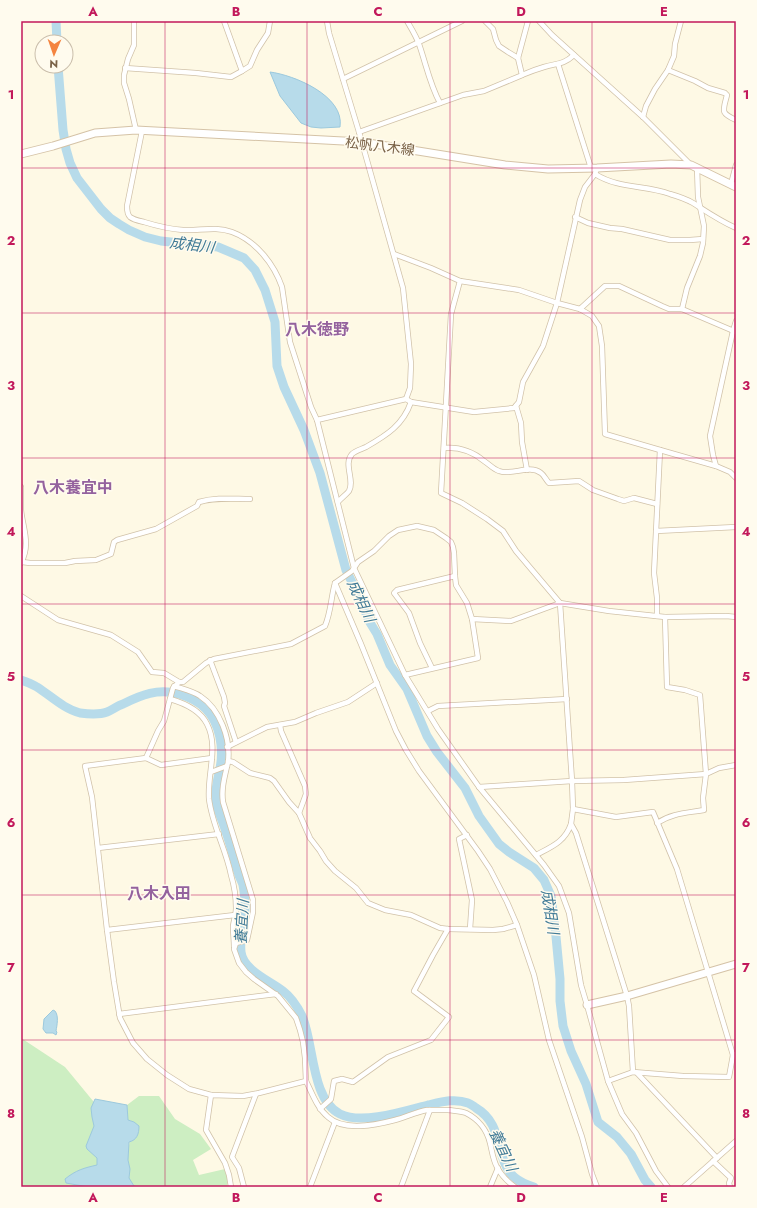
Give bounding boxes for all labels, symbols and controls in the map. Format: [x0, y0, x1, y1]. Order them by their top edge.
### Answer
text: A [87, 2, 98, 21]
text: B [232, 2, 241, 21]
text: C [373, 2, 383, 21]
text: D [516, 2, 526, 21]
text: E [660, 2, 668, 21]
north arrow [34, 34, 74, 74]
text: N [49, 56, 58, 72]
text: 1 [8, 85, 14, 104]
text: 1 [743, 85, 749, 104]
street label: 松帆八木線 [344, 132, 416, 160]
text: 2 [7, 231, 15, 250]
water label: 成相川 [168, 231, 218, 259]
text: 2 [742, 231, 750, 250]
district label: 八木徳野 [285, 318, 349, 341]
text: 3 [7, 376, 15, 395]
text: 3 [742, 376, 750, 395]
district label: 八木養宜中 [33, 476, 113, 499]
text: 4 [6, 522, 16, 541]
text: 4 [741, 522, 751, 541]
water label: 成相川 [342, 576, 381, 628]
text: 5 [7, 667, 15, 686]
text: 5 [742, 667, 750, 686]
text: 6 [7, 813, 16, 832]
text: 6 [742, 813, 751, 832]
district label: 八木入田 [127, 882, 191, 905]
water label: 成相川 [536, 888, 565, 938]
water label: 養宜川 [230, 897, 254, 945]
text: 7 [7, 958, 15, 977]
text: 7 [742, 958, 750, 977]
text: 8 [7, 1104, 15, 1123]
text: 8 [742, 1104, 750, 1123]
water label: 養宜川 [484, 1125, 523, 1177]
text: A [87, 1188, 98, 1207]
text: B [232, 1188, 241, 1207]
text: C [373, 1188, 383, 1207]
text: D [516, 1188, 526, 1207]
text: E [660, 1188, 668, 1207]

